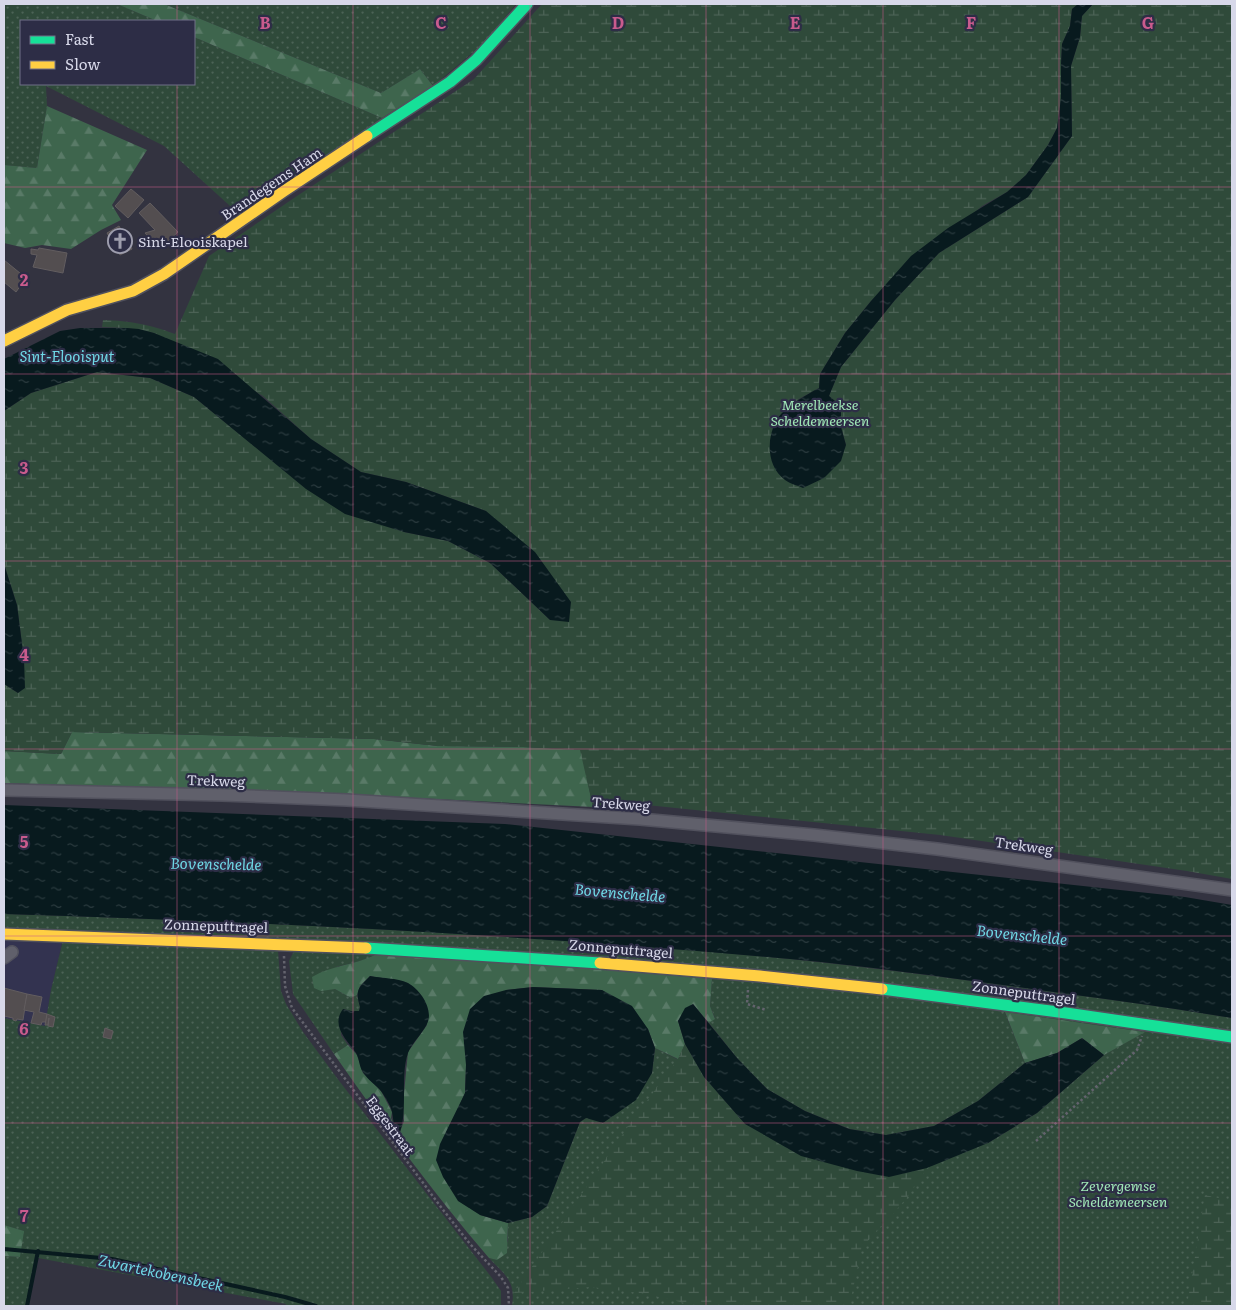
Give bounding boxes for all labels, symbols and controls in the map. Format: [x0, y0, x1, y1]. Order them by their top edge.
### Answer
text: B [259, 10, 271, 34]
text: C [435, 10, 447, 34]
text: D [612, 10, 624, 34]
text: E [790, 10, 801, 34]
text: F [966, 10, 976, 34]
text: G [1142, 10, 1154, 34]
legend [20, 20, 195, 85]
text: Fast [65, 27, 94, 50]
text: Slow [65, 52, 100, 75]
street label: Brandegems Ham [216, 141, 326, 224]
church icon: Sint-Elooiskapel [107, 228, 133, 254]
place label: Sint-Elooiskapel [138, 231, 248, 251]
text: 2 [20, 267, 29, 291]
water label: Sint-Elooisput [19, 344, 115, 367]
park label: Merelbeekse Scheldemeersen [771, 394, 870, 430]
text: 3 [20, 455, 29, 479]
text: 4 [19, 642, 29, 666]
street label: Trekweg [186, 769, 246, 791]
street label: Trekweg [591, 791, 651, 815]
text: 5 [20, 829, 29, 853]
street label: Trekweg [994, 831, 1055, 859]
water label: Bovenschelde [170, 851, 262, 875]
water label: Bovenschelde [574, 877, 666, 907]
street label: Zonneputtragel [164, 913, 269, 937]
water label: Bovenschelde [975, 918, 1069, 950]
street label: Zonneputtragel [568, 933, 674, 963]
street label: Zonneputtragel [971, 975, 1077, 1009]
text: 6 [19, 1016, 29, 1040]
street label: Eggestraat [362, 1091, 420, 1159]
park label: Zevergemse Scheldemeersen [1069, 1175, 1168, 1211]
text: 7 [20, 1203, 29, 1227]
water label: Zwartekobensbeek [96, 1248, 226, 1297]

